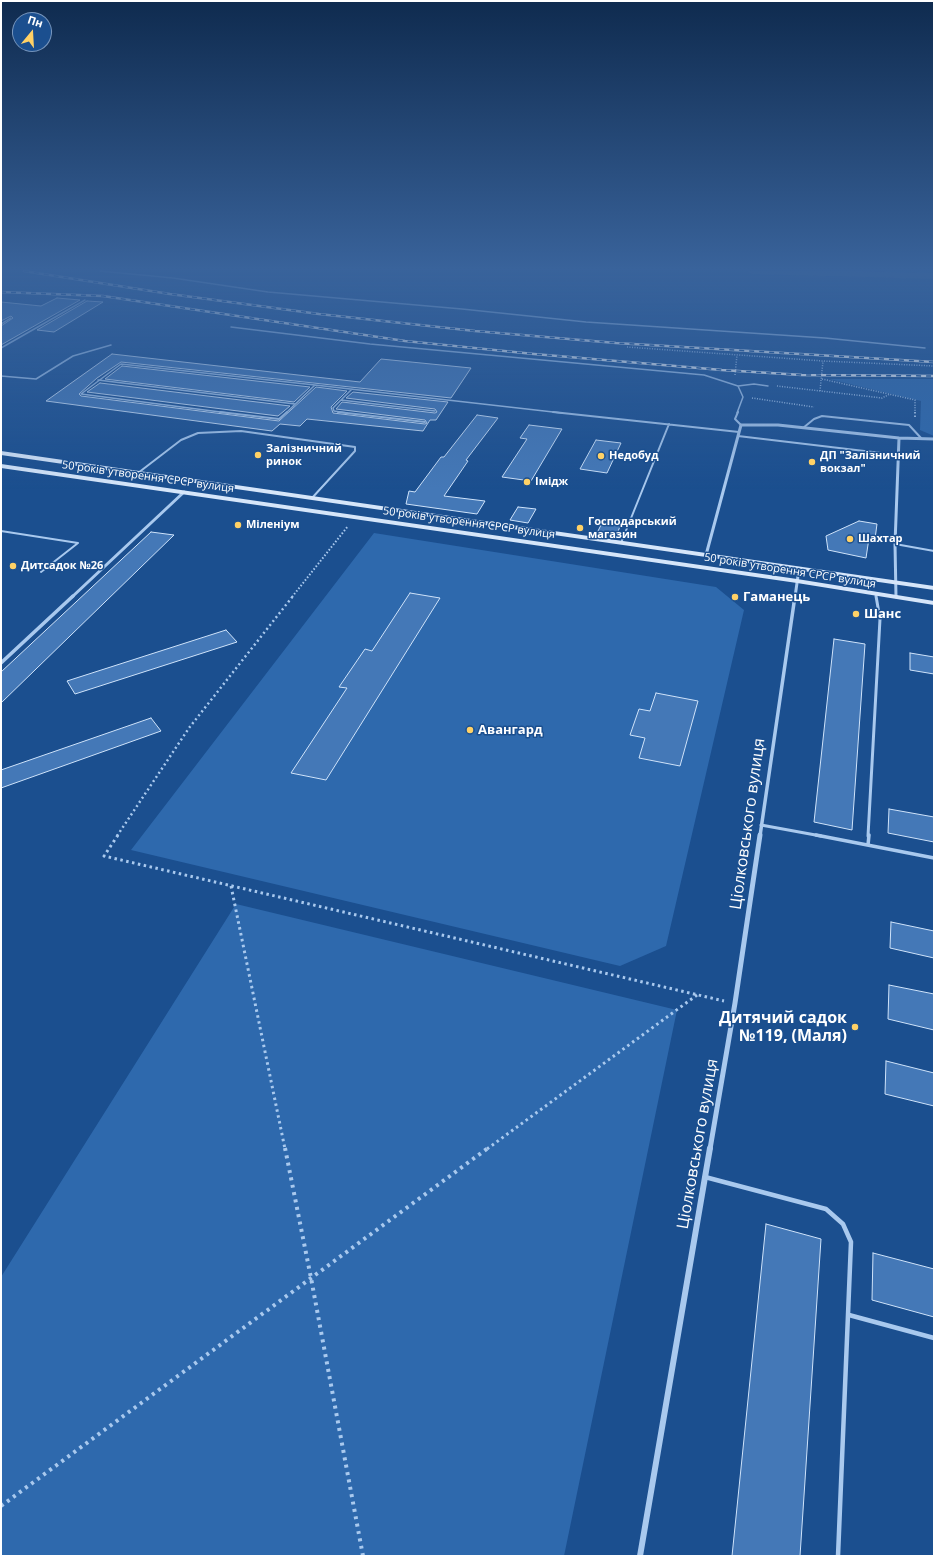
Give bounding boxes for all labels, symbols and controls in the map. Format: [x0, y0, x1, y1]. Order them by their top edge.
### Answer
north arrow [12, 12, 52, 52]
text: Пн [26, 12, 45, 31]
place label: Залізничний ринок [266, 442, 342, 468]
place label: Недобуд [609, 449, 658, 463]
place label: ДП "Залізничний вокзал" [820, 449, 921, 475]
marker: Залізничний ринок [253, 450, 263, 460]
marker: Недобуд [596, 451, 606, 461]
marker: ДП "Залізничний вокзал" [807, 457, 817, 467]
street label: 50 років утворення СРСР вулиця [61, 458, 235, 496]
place label: Імідж [535, 475, 568, 489]
marker: Імідж [522, 477, 532, 487]
street label: 50 років утворення СРСР вулиця [382, 504, 556, 542]
place label: Господарський магазин [588, 515, 677, 541]
place label: Міленіум [246, 518, 300, 532]
marker: Міленіум [233, 520, 243, 530]
marker: Господарський магазин [575, 523, 585, 533]
place label: Шахтар [858, 532, 903, 546]
marker: Шахтар [845, 534, 855, 544]
street label: 50 років утворення СРСР вулиця [703, 551, 877, 591]
place label: Дитсадок №26 [21, 559, 103, 573]
marker: Дитсадок №26 [8, 561, 18, 571]
place label: Гаманець [743, 589, 810, 605]
marker: Гаманець [730, 592, 740, 602]
place label: Шанс [864, 606, 901, 622]
marker: Шанс [851, 609, 861, 619]
place label: Авангард [478, 722, 543, 738]
marker: Авангард [465, 725, 475, 735]
street label: Ціолковського вулиця [726, 737, 770, 911]
place label: Дитячий садок №119, (Маля) [719, 1008, 847, 1046]
marker: Дитячий садок №119, (Маля) [850, 1022, 860, 1032]
street label: Ціолковського вулиця [674, 1057, 722, 1231]

